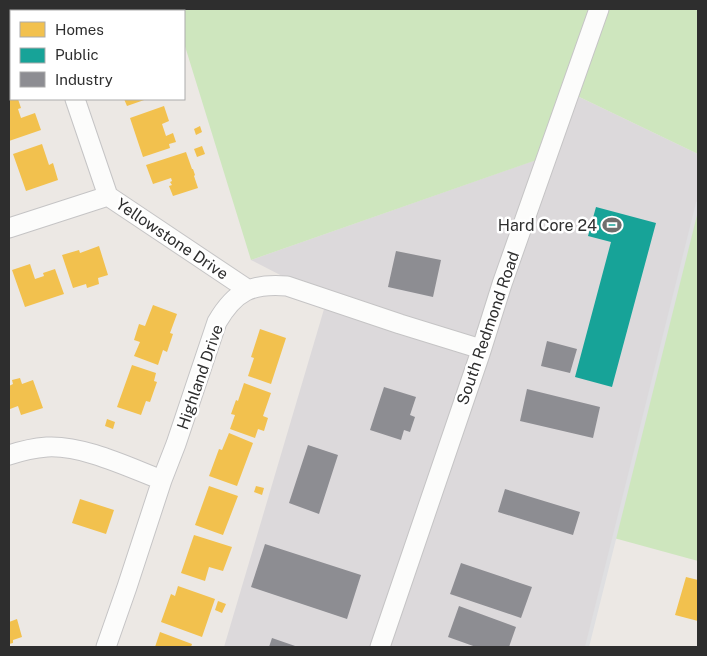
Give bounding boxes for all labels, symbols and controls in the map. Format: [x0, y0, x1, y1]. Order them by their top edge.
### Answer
legend [10, 10, 185, 100]
text: Homes [55, 21, 104, 38]
text: Public [55, 46, 99, 63]
text: Industry [55, 71, 113, 88]
street label: Yellowstone Drive [112, 194, 232, 284]
sports icon: Hard Core 24 [601, 214, 623, 236]
place label: Hard Core 24 [498, 216, 597, 235]
street label: South Redmond Road [453, 249, 523, 407]
street label: Highland Drive [173, 322, 227, 432]

